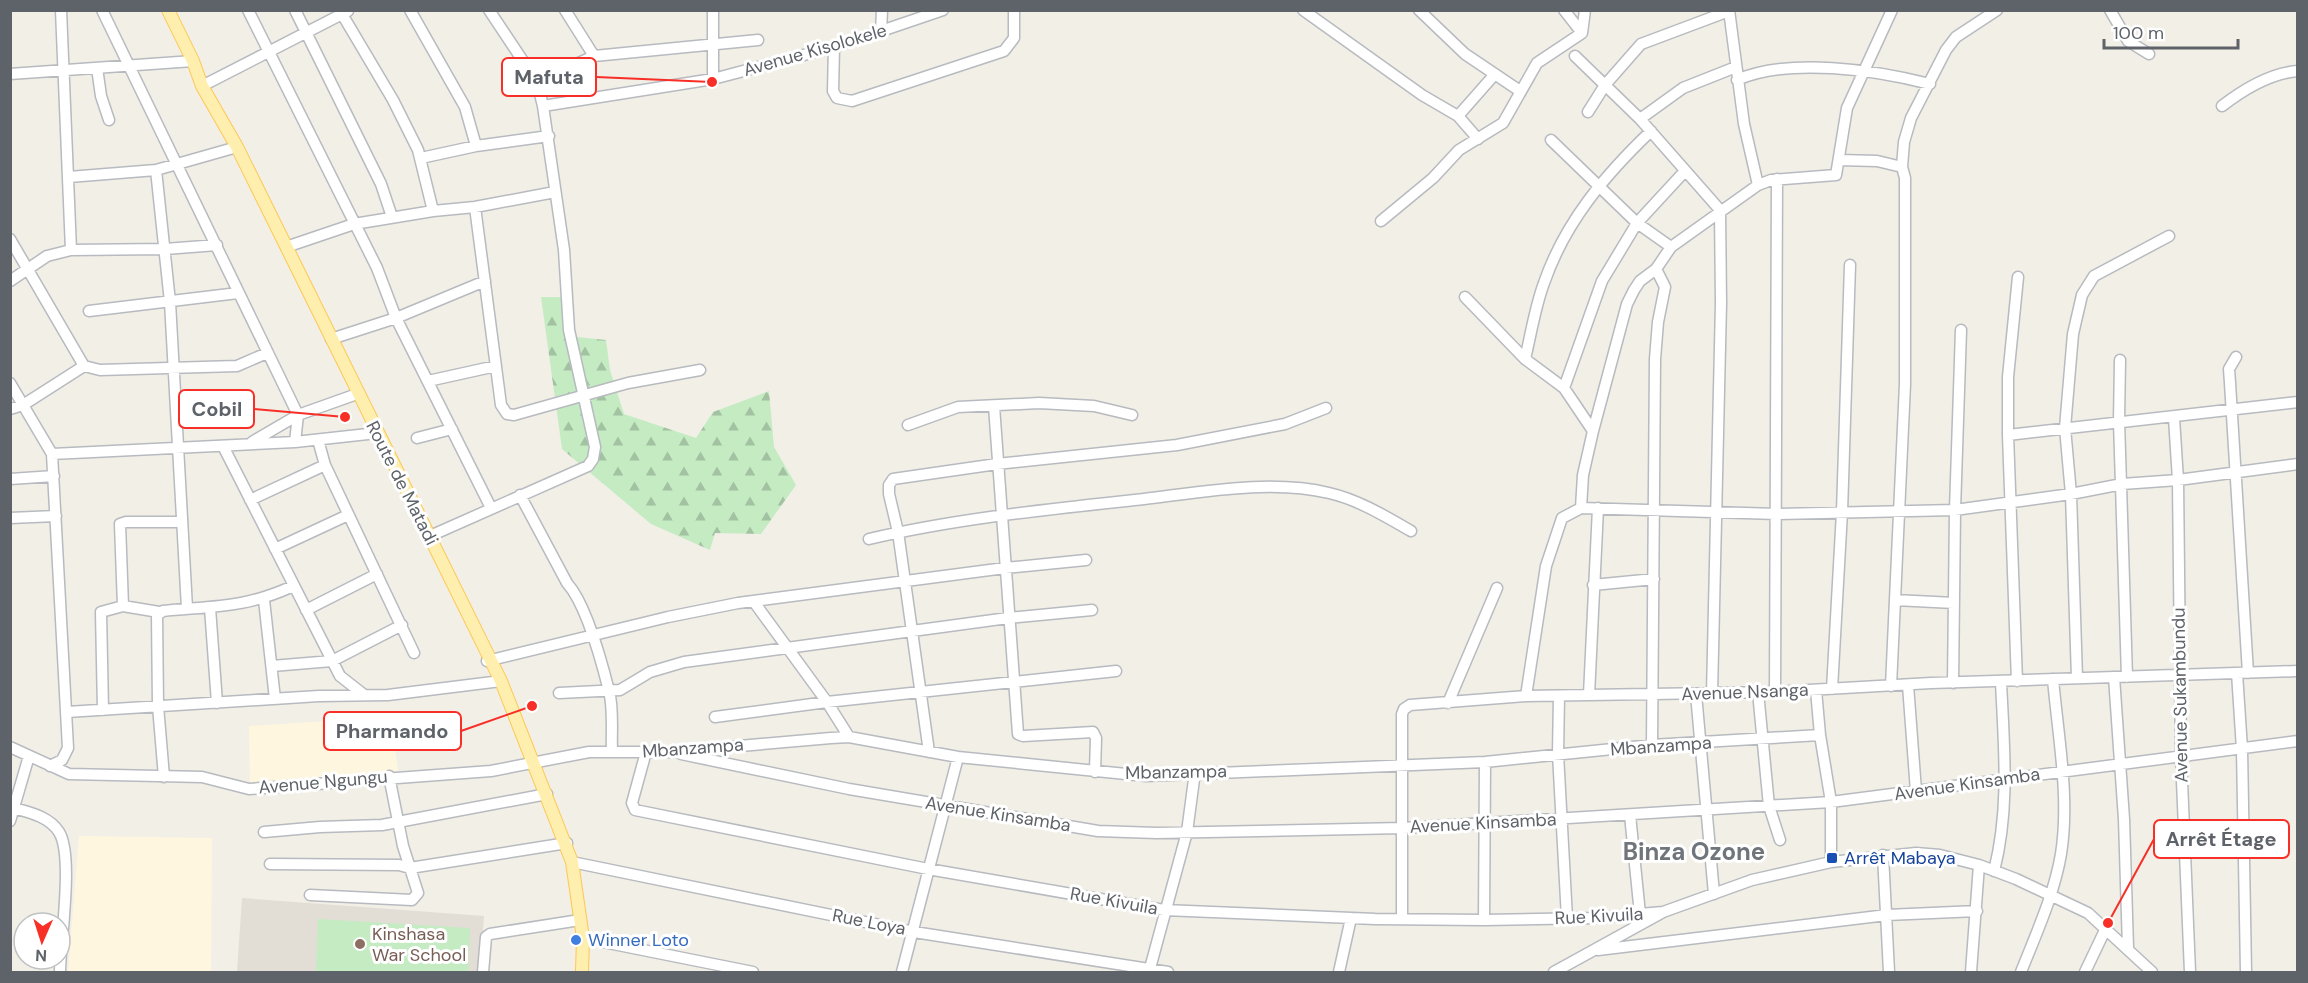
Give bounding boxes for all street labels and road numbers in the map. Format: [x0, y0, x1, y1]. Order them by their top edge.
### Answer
street label: Avenue Kisolokele [741, 18, 889, 82]
street label: Route de Matadi [360, 417, 444, 549]
street label: Avenue Sukambundu [2166, 607, 2194, 783]
street label: Avenue Nsanga [1681, 678, 1809, 706]
street label: Mbanzampa [1609, 730, 1713, 762]
street label: Mbanzampa [641, 732, 745, 764]
street label: Mbanzampa [1125, 759, 1227, 785]
street label: Avenue Kinsamba [1893, 762, 2041, 806]
street label: Avenue Ngungu [257, 764, 389, 800]
street label: Avenue Kinsamba [924, 791, 1072, 837]
street label: Avenue Kinsamba [1409, 807, 1557, 839]
street label: Rue Kivuila [1068, 881, 1160, 921]
street label: Rue Kivuila [1554, 902, 1644, 930]
street label: Rue Loya [830, 903, 908, 941]

